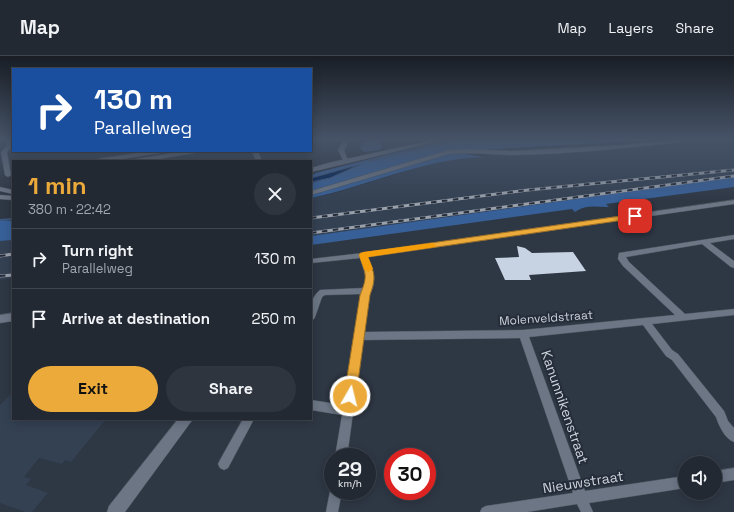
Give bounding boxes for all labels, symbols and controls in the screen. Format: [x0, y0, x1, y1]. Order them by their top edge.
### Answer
text: Map [20, 15, 60, 40]
text: Map [557, 19, 587, 37]
text: Layers [609, 19, 653, 37]
text: Share [675, 19, 714, 37]
text: 130 m [94, 81, 173, 117]
icon: right [28, 84, 80, 136]
text: Parallelweg [94, 116, 192, 139]
text: 1 min [28, 170, 87, 201]
button: close [254, 173, 296, 215]
pin [618, 199, 652, 233]
text: 380 m · 22:42 [28, 201, 111, 218]
icon: arrive [624, 205, 646, 227]
text: Turn right [62, 241, 133, 260]
icon: right [28, 248, 50, 270]
text: 130 m [254, 249, 296, 268]
text: Parallelweg [62, 260, 133, 277]
street label: Molenveldstraat [499, 307, 593, 329]
icon: arrive [28, 308, 50, 330]
text: Arrive at destination [62, 309, 210, 328]
text: 250 m [252, 309, 296, 328]
street label: Kanunnikenstraat [537, 348, 593, 466]
button: Exit [28, 366, 158, 412]
button: Share [166, 366, 296, 412]
position arrow [329, 375, 371, 417]
speed limit sign: 30 [384, 448, 436, 500]
text: 29 [338, 456, 362, 482]
map controls [678, 456, 722, 500]
button: sound [678, 456, 722, 500]
street label: Nieuwstraat [541, 467, 625, 497]
text: km/h [338, 477, 362, 490]

